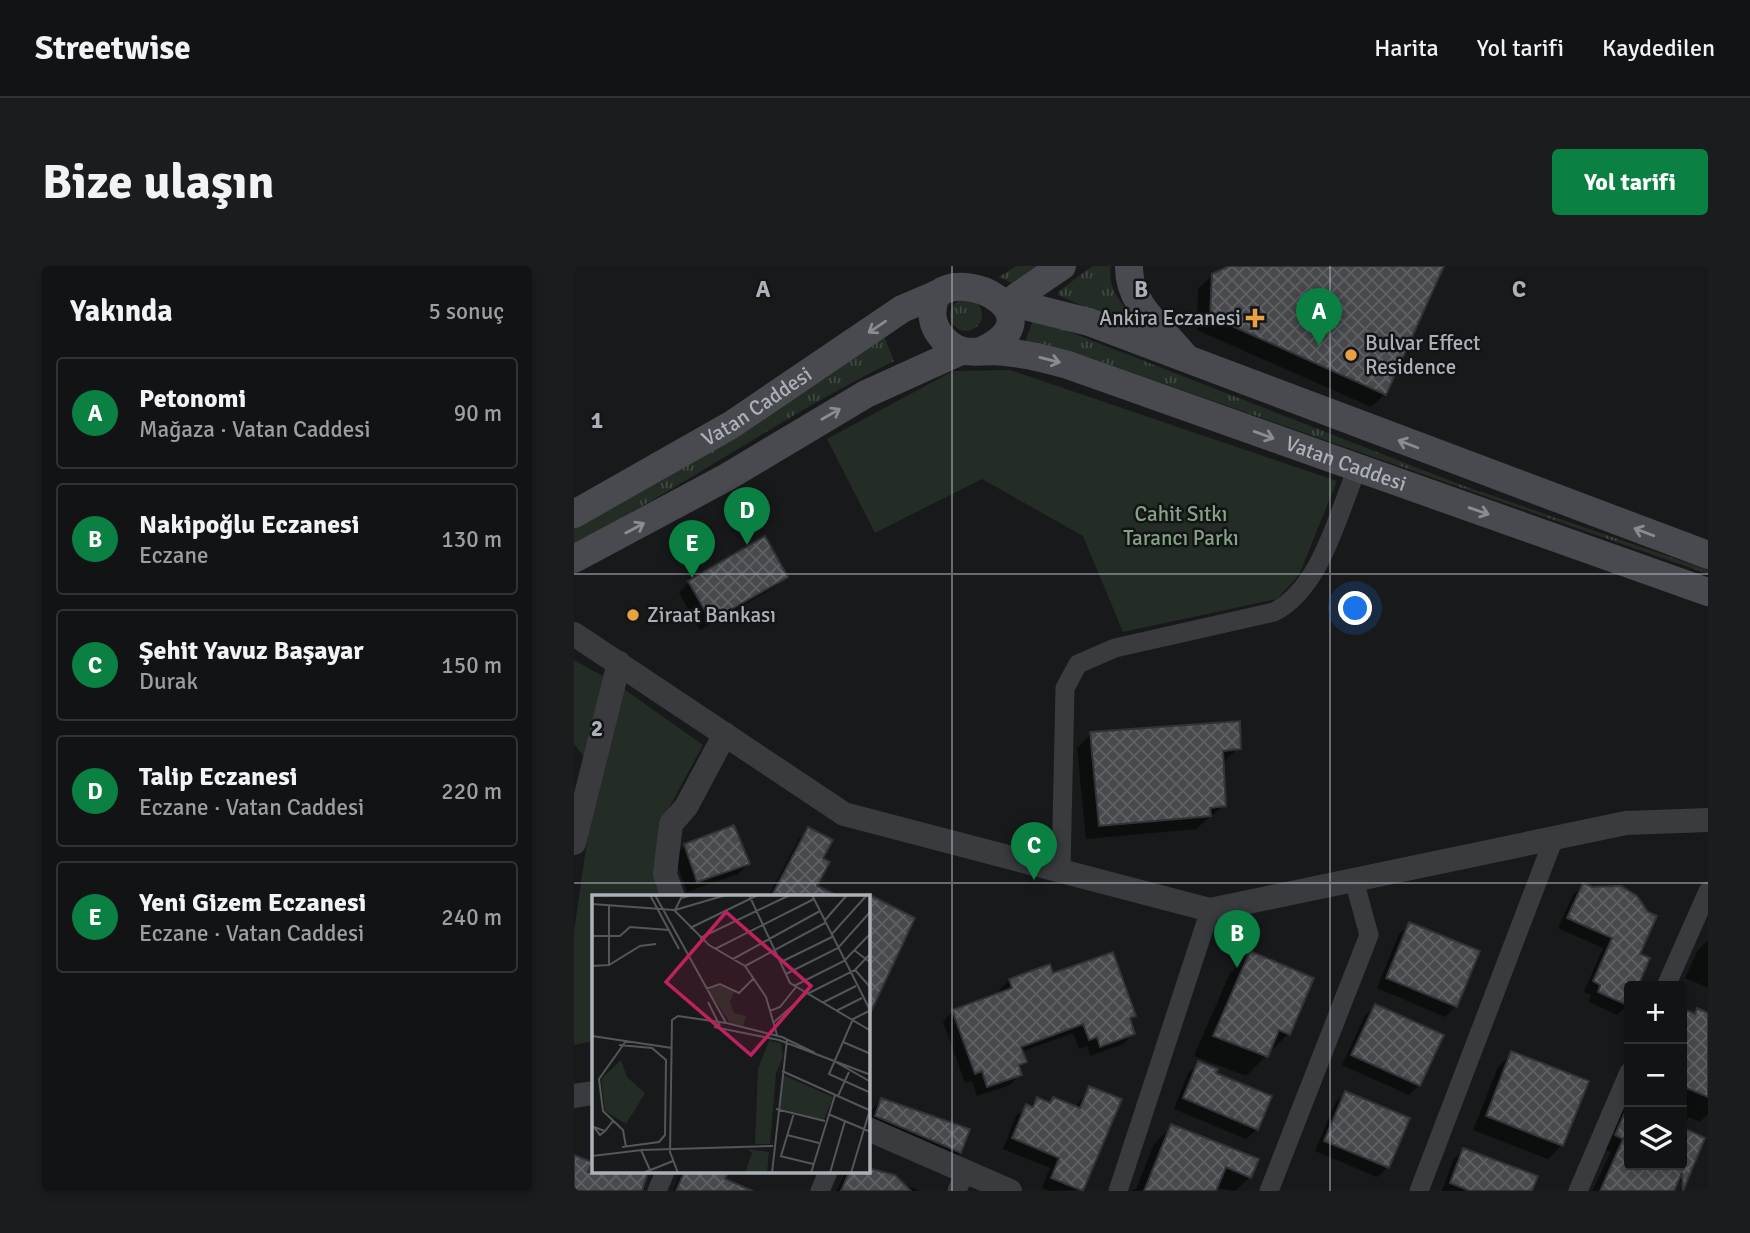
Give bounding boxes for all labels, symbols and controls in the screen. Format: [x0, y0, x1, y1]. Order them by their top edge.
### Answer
text: Streetwise [35, 28, 191, 69]
text: Harita [1374, 33, 1439, 63]
text: Yol tarifi [1477, 33, 1564, 63]
text: Kaydedilen [1602, 33, 1715, 63]
button: Yol tarifi [1552, 149, 1708, 215]
text: Bize ulaşın [42, 152, 274, 212]
text: A [756, 275, 771, 304]
text: B [1134, 275, 1148, 304]
text: C [1512, 275, 1526, 304]
pin: A [1296, 288, 1342, 346]
text: Yakında [70, 293, 173, 330]
text: 5 sonuç [429, 297, 504, 326]
place label: Ankira Eczanesi [1099, 305, 1241, 331]
marker: Ankira Eczanesi [1247, 310, 1263, 326]
one-way arrow [867, 320, 887, 334]
place label: Bulvar Effect Residence [1365, 330, 1480, 380]
marker: Bulvar Effect Residence [1343, 347, 1359, 363]
one-way arrow [1038, 354, 1061, 367]
street label: Vatan Caddesi [697, 361, 817, 452]
text: Petonomi [139, 383, 246, 415]
text: A [88, 399, 102, 428]
text: 90 m [454, 399, 502, 428]
text: 1 [591, 406, 603, 435]
one-way arrow [821, 407, 841, 421]
text: Mağaza · Vatan Caddesi [139, 415, 371, 444]
one-way arrow [1253, 430, 1275, 443]
street label: Vatan Caddesi [1282, 430, 1410, 497]
one-way arrow [1397, 436, 1419, 449]
pin: D [724, 487, 770, 545]
park label: Cahit Sıtkı Tarancı Parkı [1123, 501, 1239, 551]
one-way arrow [1468, 505, 1490, 518]
text: Nakipoğlu Eczanesi [139, 509, 359, 541]
one-way arrow [624, 520, 644, 534]
pin: E [669, 520, 715, 578]
text: B [88, 525, 102, 554]
text: 130 m [441, 525, 502, 554]
one-way arrow [1633, 525, 1655, 537]
text: Eczane [139, 541, 209, 570]
your location [1338, 591, 1372, 625]
place label: Ziraat Bankası [647, 602, 776, 628]
marker: Ziraat Bankası [625, 607, 641, 623]
text: Şehit Yavuz Başayar [139, 635, 364, 667]
text: C [88, 651, 102, 680]
text: 150 m [441, 651, 502, 680]
text: Durak [139, 667, 198, 696]
text: 2 [591, 714, 603, 743]
text: Talip Eczanesi [139, 761, 298, 793]
text: D [87, 777, 103, 806]
text: 220 m [441, 777, 502, 806]
text: Eczane · Vatan Caddesi [139, 793, 364, 822]
pin: C [1011, 822, 1057, 880]
text: Yeni Gizem Eczanesi [139, 887, 366, 919]
inset map [592, 895, 870, 1174]
text: E [88, 903, 102, 932]
text: 240 m [441, 903, 502, 932]
pin: B [1214, 910, 1260, 968]
text: Eczane · Vatan Caddesi [139, 919, 364, 948]
map controls [1624, 981, 1687, 1170]
button: + [1624, 981, 1687, 1044]
button: − [1624, 1044, 1687, 1107]
button: layers [1624, 1107, 1687, 1170]

